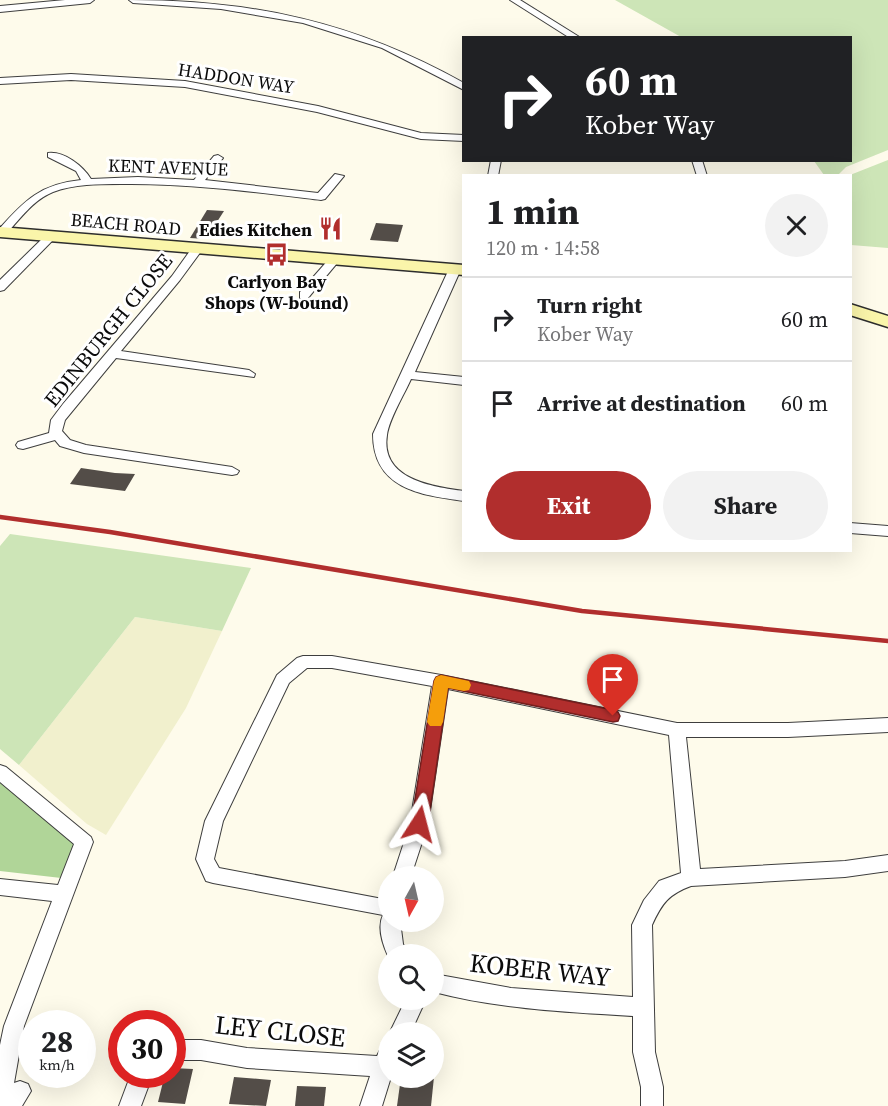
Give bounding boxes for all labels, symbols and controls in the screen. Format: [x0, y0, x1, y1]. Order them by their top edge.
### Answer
text: 60 m [585, 51, 678, 109]
street label: HADDON WAY [176, 56, 297, 100]
icon: right [486, 60, 564, 138]
text: Kober Way [585, 106, 715, 143]
street label: KENT AVENUE [107, 152, 229, 182]
text: 1 min [486, 187, 579, 236]
button: close [765, 194, 828, 257]
street label: BEACH ROAD [70, 207, 182, 241]
restaurant icon: Edies Kitchen [317, 216, 343, 242]
place label: Edies Kitchen [199, 217, 312, 242]
text: 120 m · 14:58 [486, 234, 600, 262]
bus stop icon: Carlyon Bay Shops (W-bound) [264, 242, 290, 268]
street label: EDINBURGH CLOSE [37, 247, 179, 413]
place label: Carlyon Bay Shops (W-bound) [205, 269, 349, 315]
text: Turn right [537, 290, 642, 320]
icon: right [486, 303, 519, 336]
text: 60 m [781, 304, 828, 334]
text: Kober Way [537, 320, 633, 348]
icon: arrive [486, 387, 519, 420]
text: Arrive at destination [537, 388, 746, 418]
text: 60 m [781, 388, 828, 418]
button: Exit [486, 471, 651, 540]
button: Share [663, 471, 828, 540]
pin [587, 654, 638, 716]
icon: arrive [596, 663, 629, 696]
position arrow [387, 792, 451, 856]
north arrow [378, 866, 444, 932]
map controls [378, 866, 444, 1088]
button: search [378, 944, 444, 1010]
street label: KOBER WAY [468, 945, 613, 995]
street label: LEY CLOSE [213, 1006, 347, 1056]
speed limit sign: 30 [108, 1010, 186, 1088]
text: 28 [41, 1021, 73, 1062]
button: layers [378, 1022, 444, 1088]
text: km/h [39, 1054, 75, 1075]

